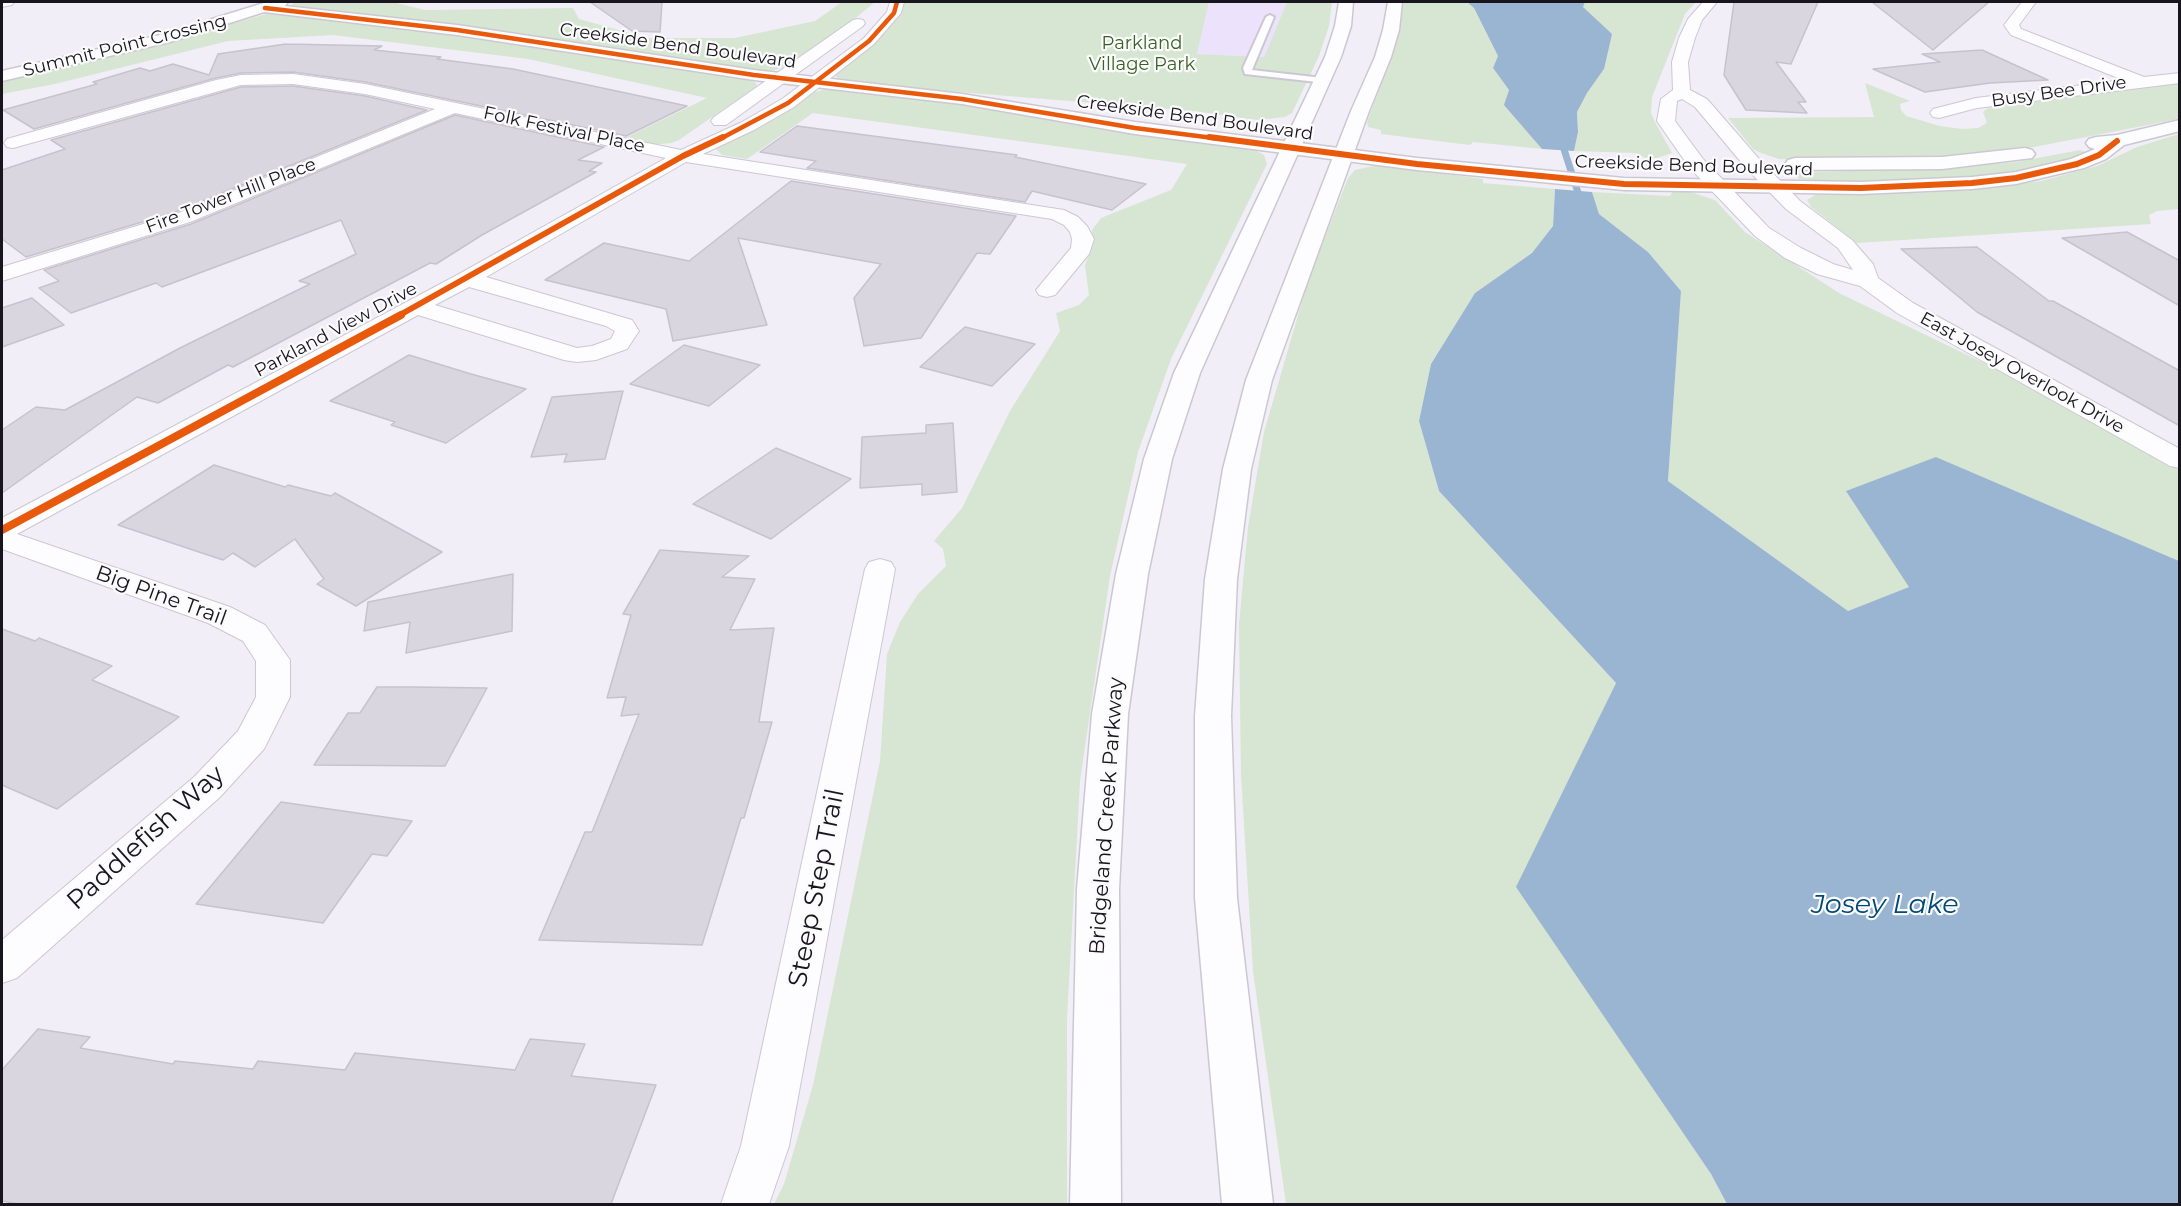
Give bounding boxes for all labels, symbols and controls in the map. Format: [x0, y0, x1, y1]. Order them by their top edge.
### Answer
street label: Summit Point Crossing [21, 10, 229, 82]
street label: Creekside Bend Boulevard [558, 19, 798, 73]
park label: Parkland Village Park [1089, 33, 1195, 76]
street label: Busy Bee Drive [1990, 72, 2128, 112]
street label: Creekside Bend Boulevard [1075, 91, 1315, 145]
street label: Folk Festival Place [481, 102, 647, 158]
street label: Creekside Bend Boulevard [1574, 151, 1814, 181]
street label: Fire Tower Hill Place [143, 154, 319, 238]
street label: Parkland View Drive [251, 278, 421, 382]
street label: East Josey Overlook Drive [1916, 308, 2128, 438]
street label: Big Pine Trail [92, 561, 230, 631]
street label: Bridgeland Creek Parkway [1085, 676, 1129, 956]
street label: Paddlefish Way [61, 759, 231, 917]
street label: Steep Step Trail [782, 786, 852, 990]
water label: Josey Lake [1812, 889, 1958, 921]

